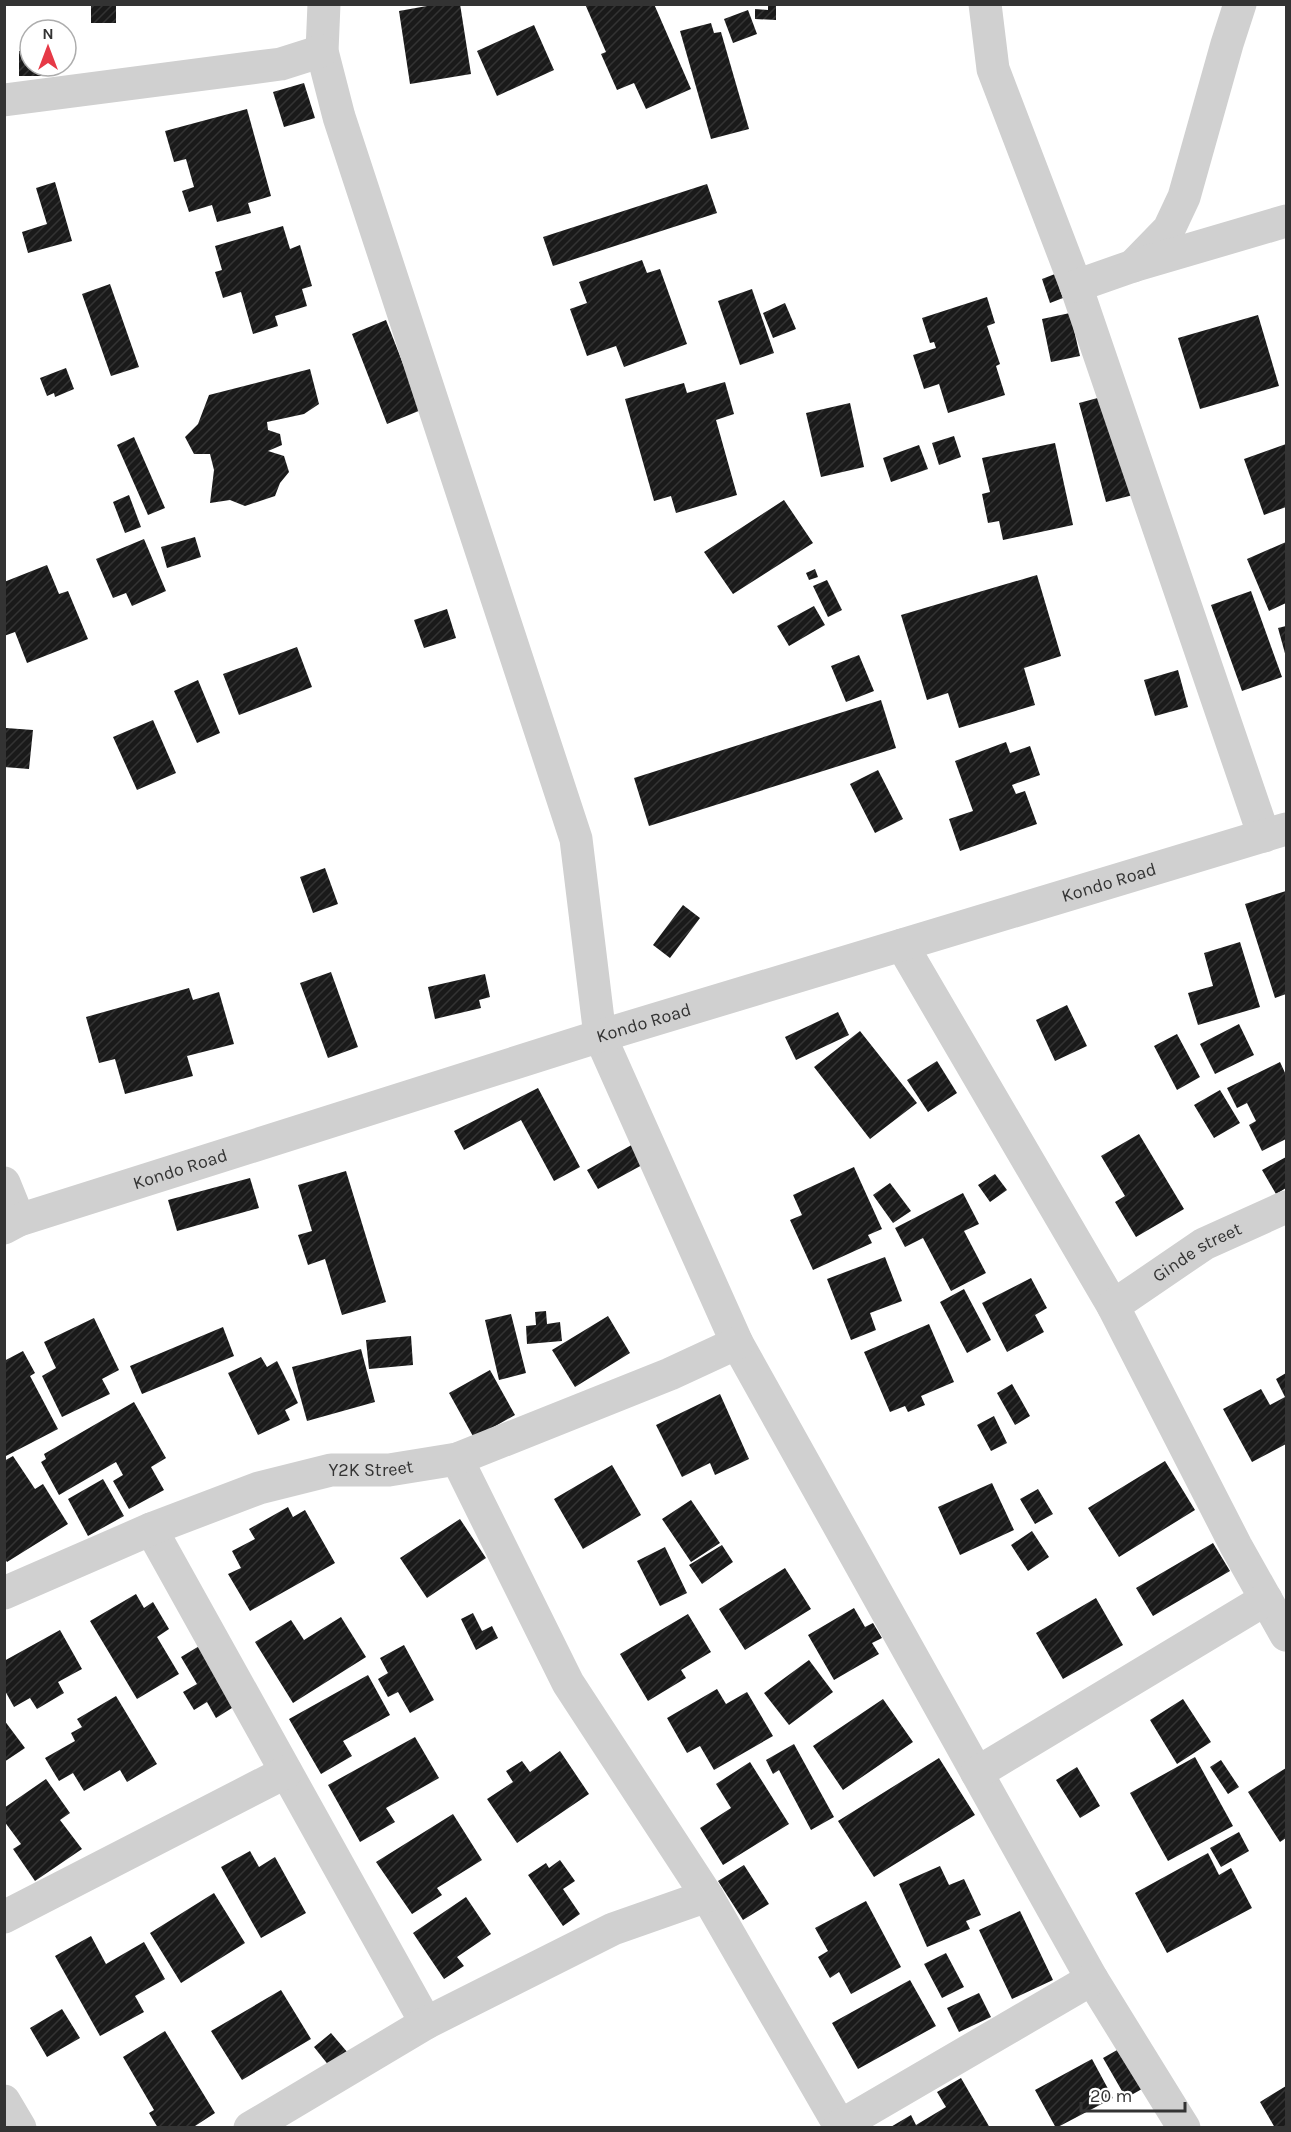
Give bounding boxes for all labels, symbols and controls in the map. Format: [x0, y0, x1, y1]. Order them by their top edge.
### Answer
north arrow [18, 18, 78, 78]
text: N [42, 24, 54, 43]
street label: Kondo Road [1059, 858, 1159, 907]
street label: Kondo Road [594, 998, 694, 1048]
street label: Kondo Road [130, 1144, 230, 1194]
street label: Ginde street [1148, 1217, 1245, 1287]
street label: Y2K Street [328, 1455, 415, 1481]
scale bar [1081, 2075, 1184, 2113]
text: 20 m [1090, 2085, 1132, 2107]

